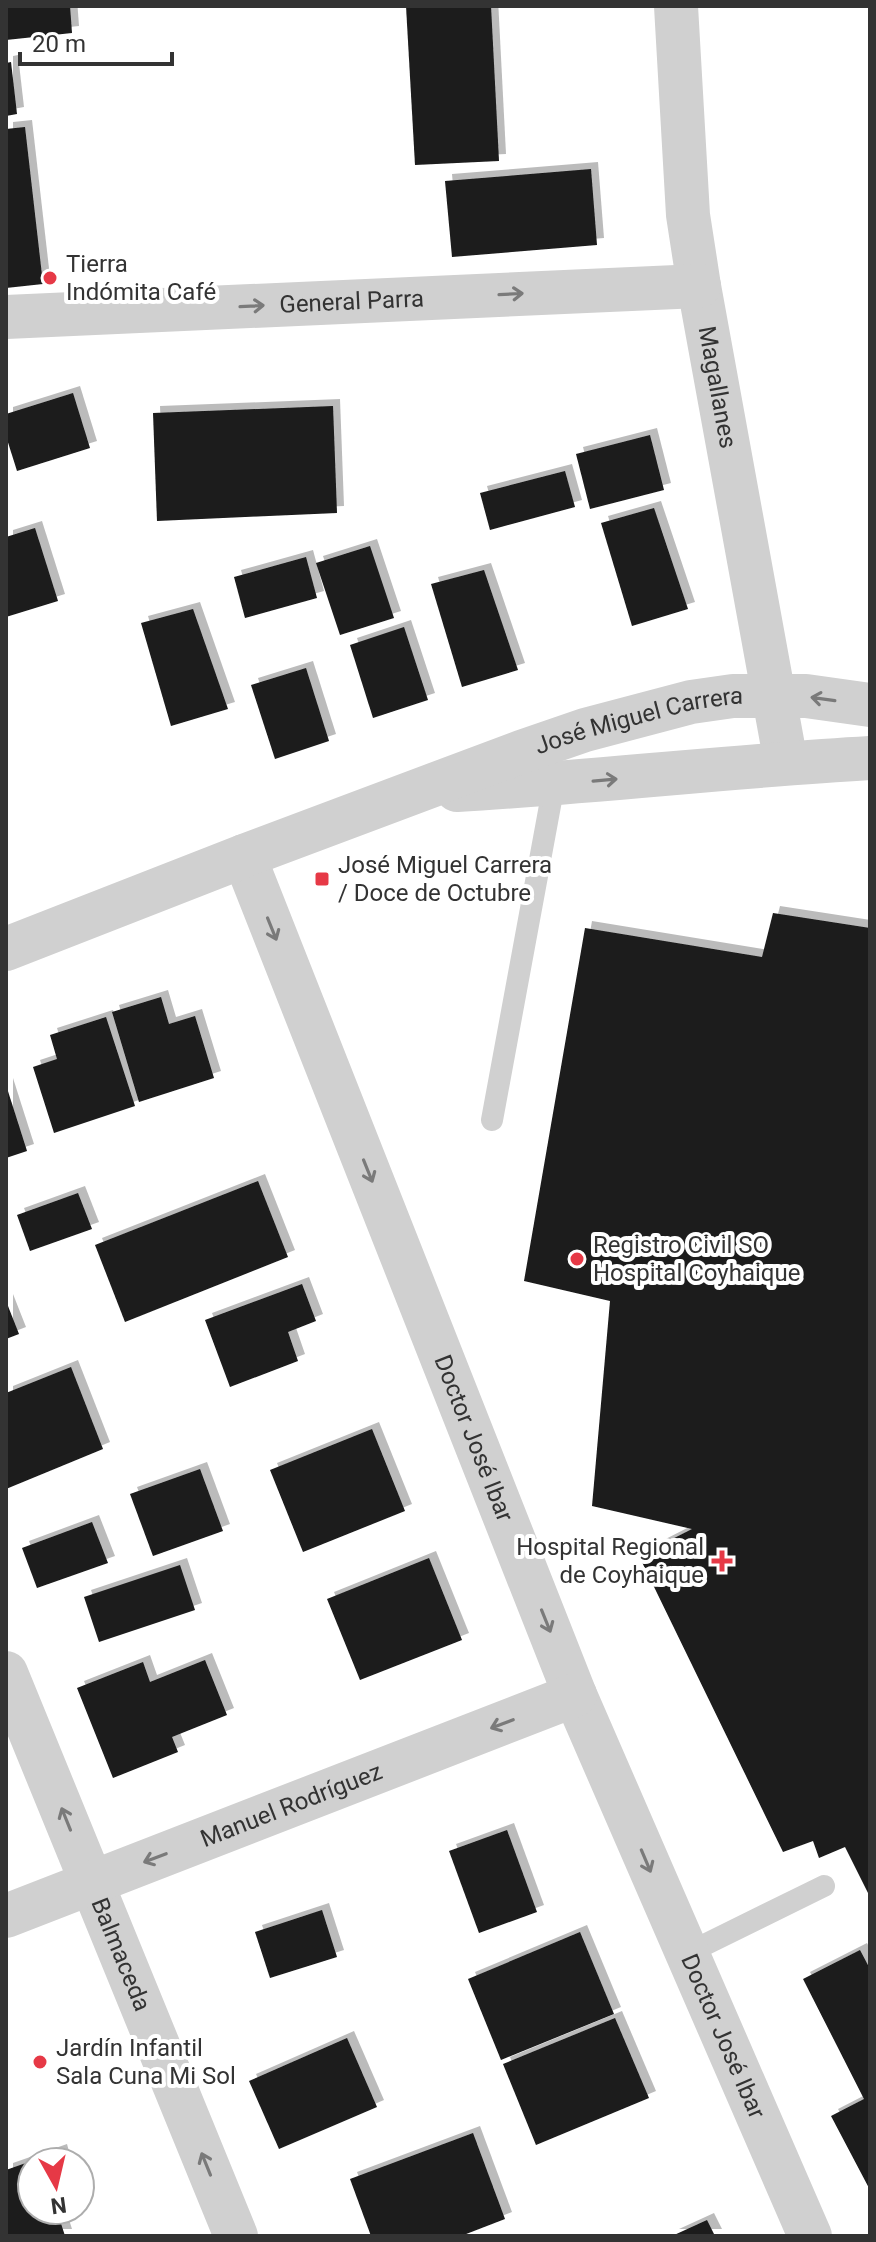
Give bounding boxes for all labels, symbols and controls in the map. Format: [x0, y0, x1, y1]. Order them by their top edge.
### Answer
scale bar [20, 16, 172, 66]
text: 20 m [32, 30, 86, 58]
place label: Tierra Indómita Café [66, 250, 216, 306]
marker: Tierra Indómita Café [41, 269, 59, 287]
street label: General Parra [279, 284, 424, 319]
one-way arrow [497, 287, 524, 302]
one-way arrow [238, 299, 265, 314]
street label: Magallanes [693, 324, 742, 451]
street label: José Miguel Carrera [531, 682, 743, 760]
one-way arrow [810, 691, 837, 706]
one-way arrow [591, 772, 618, 787]
place label: José Miguel Carrera / Doce de Octubre [338, 851, 552, 907]
marker: José Miguel Carrera / Doce de Octubre [313, 870, 331, 888]
one-way arrow [266, 916, 280, 941]
one-way arrow [362, 1158, 376, 1183]
place label: Registro Civil SO Hospital Coyhaique [593, 1231, 800, 1287]
marker: Registro Civil SO Hospital Coyhaique [568, 1250, 586, 1268]
street label: Doctor José Ibar [428, 1351, 519, 1526]
place label: Hospital Regional de Coyhaique [516, 1533, 704, 1589]
marker: Hospital Regional de Coyhaique [711, 1550, 733, 1572]
one-way arrow [539, 1608, 554, 1633]
one-way arrow [490, 1718, 515, 1732]
street label: Manuel Rodríguez [196, 1757, 386, 1853]
one-way arrow [57, 1807, 72, 1832]
one-way arrow [639, 1848, 654, 1873]
one-way arrow [143, 1852, 168, 1866]
street label: Balmaceda [85, 1894, 157, 2015]
street label: Doctor José Ibar [675, 1950, 771, 2123]
place label: Jardín Infantil Sala Cuna Mi Sol [56, 2034, 236, 2090]
marker: Jardín Infantil Sala Cuna Mi Sol [31, 2053, 49, 2071]
north arrow [16, 2146, 96, 2226]
one-way arrow [198, 2152, 212, 2177]
text: N [49, 2192, 68, 2219]

